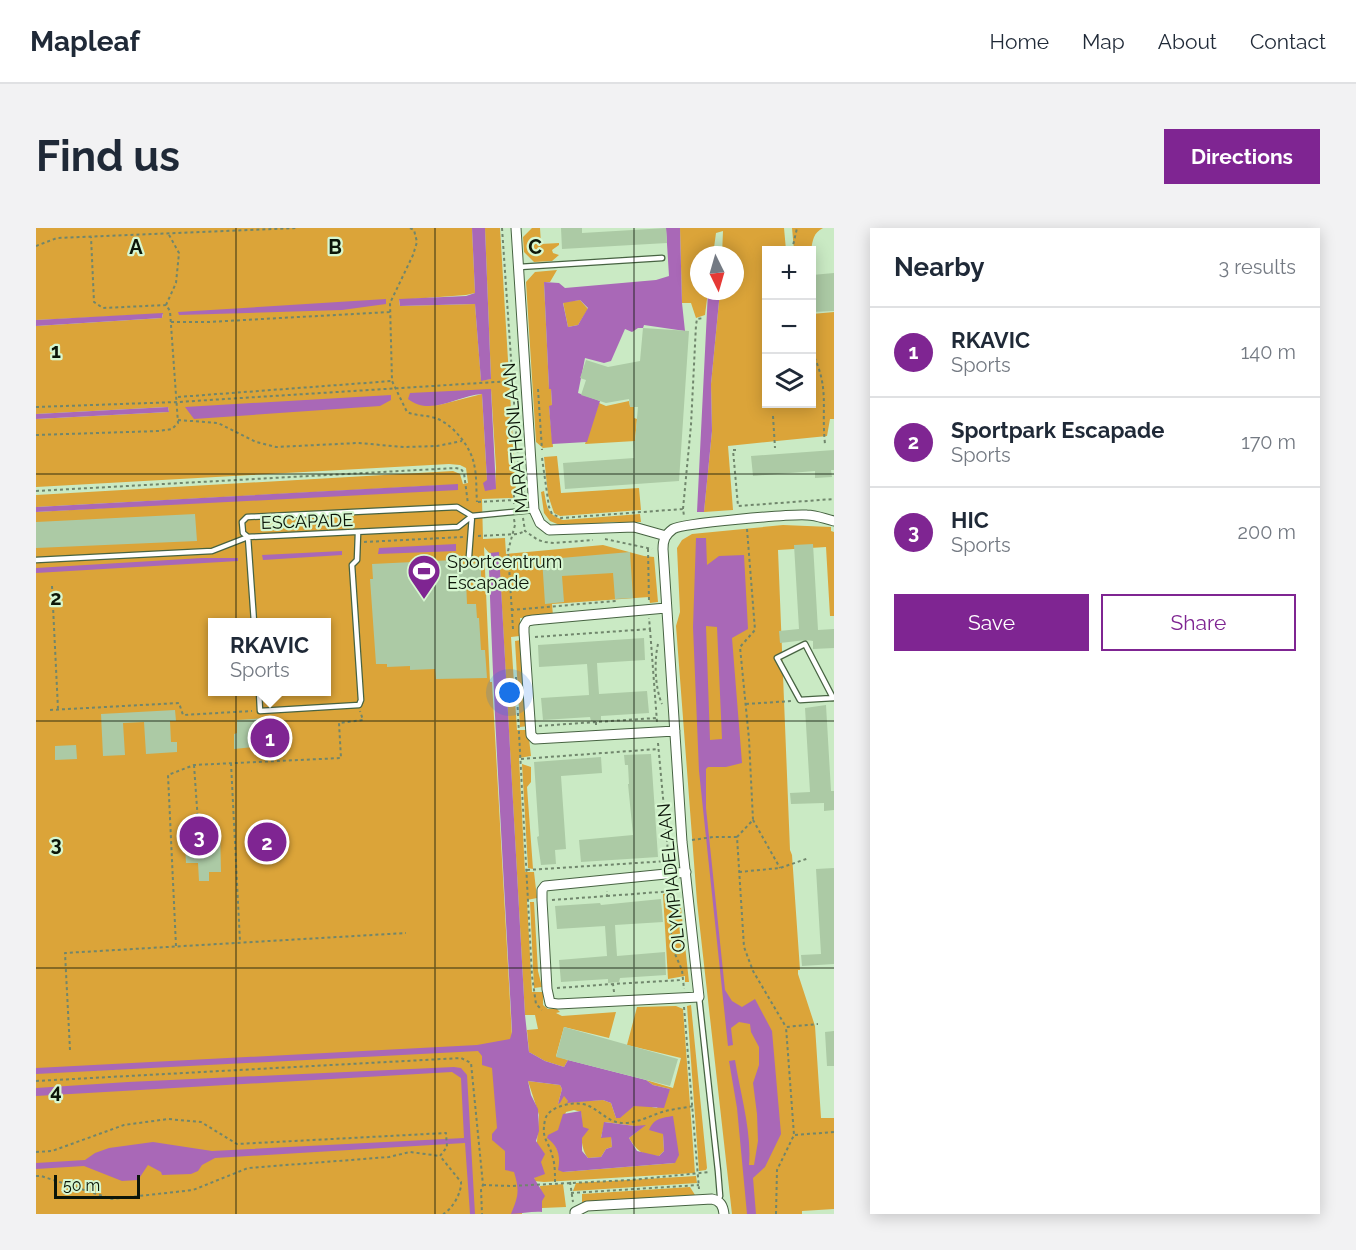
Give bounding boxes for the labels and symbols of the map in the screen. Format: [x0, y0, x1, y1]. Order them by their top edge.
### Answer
text: A [129, 235, 143, 259]
text: B [328, 235, 342, 259]
text: C [528, 235, 542, 259]
north arrow [690, 246, 744, 300]
text: 1 [51, 339, 61, 363]
street label: MARATHONLAAN [498, 362, 532, 514]
street label: ESCAPADE [260, 509, 354, 533]
place label: Sportcentrum Escapade [447, 551, 562, 593]
sports icon: Sportcentrum Escapade [406, 553, 442, 600]
text: 2 [50, 586, 62, 610]
your location [495, 678, 524, 707]
pin: 1 [250, 716, 290, 760]
street label: OLYMPIADELAAN [653, 802, 689, 954]
pin: 3 [180, 814, 218, 858]
pin: 2 [248, 820, 286, 864]
text: 3 [50, 832, 62, 856]
text: 4 [50, 1079, 62, 1103]
scale bar [54, 1172, 140, 1200]

